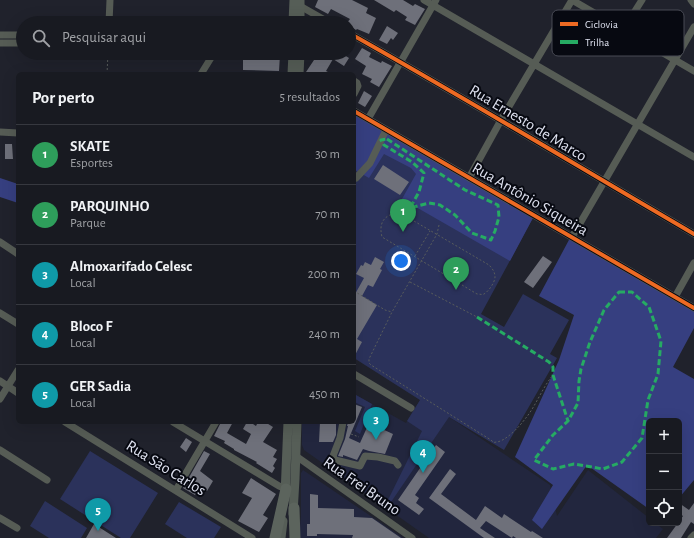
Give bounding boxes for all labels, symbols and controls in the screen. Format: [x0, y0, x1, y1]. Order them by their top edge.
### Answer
legend [552, 10, 684, 56]
search box [16, 16, 356, 60]
text: Ciclovia [585, 19, 618, 30]
icon: search [30, 27, 52, 49]
text: Pesquisar aqui [62, 30, 146, 45]
text: Trilha [585, 37, 609, 48]
street label: Rua Ernesto de Marco [467, 82, 589, 164]
text: Por perto [32, 89, 95, 106]
text: 5 resultados [280, 91, 340, 104]
text: SKATE [70, 139, 110, 154]
text: 1 [43, 148, 47, 161]
text: 30 m [315, 148, 340, 161]
text: Esportes [70, 157, 113, 170]
street label: Rua Antônio Siqueira [469, 159, 591, 239]
text: PARQUINHO [70, 199, 149, 214]
pin: 1 [390, 199, 416, 232]
text: 2 [42, 208, 48, 221]
text: 70 m [315, 208, 340, 221]
text: Parque [70, 217, 106, 230]
your location [391, 251, 411, 271]
pin: 2 [443, 257, 469, 290]
text: Almoxarifado Celesc [70, 259, 192, 274]
text: 3 [42, 268, 48, 281]
text: 200 m [308, 268, 340, 281]
text: Local [70, 277, 96, 290]
text: Bloco F [70, 319, 112, 334]
text: 4 [42, 328, 48, 341]
text: 240 m [308, 328, 340, 341]
text: Local [70, 337, 96, 350]
text: GER Sadia [70, 379, 131, 394]
text: 5 [42, 388, 48, 401]
text: 450 m [309, 388, 340, 401]
text: Local [70, 397, 96, 410]
pin: 3 [363, 407, 389, 440]
map controls [646, 418, 682, 526]
button: + [646, 418, 682, 454]
street label: Rua São Carlos [123, 437, 209, 499]
pin: 4 [410, 440, 436, 473]
street label: Rua Frei Bruno [321, 454, 404, 518]
button: − [646, 454, 682, 490]
button: locate [646, 490, 682, 526]
pin: 5 [85, 498, 111, 531]

